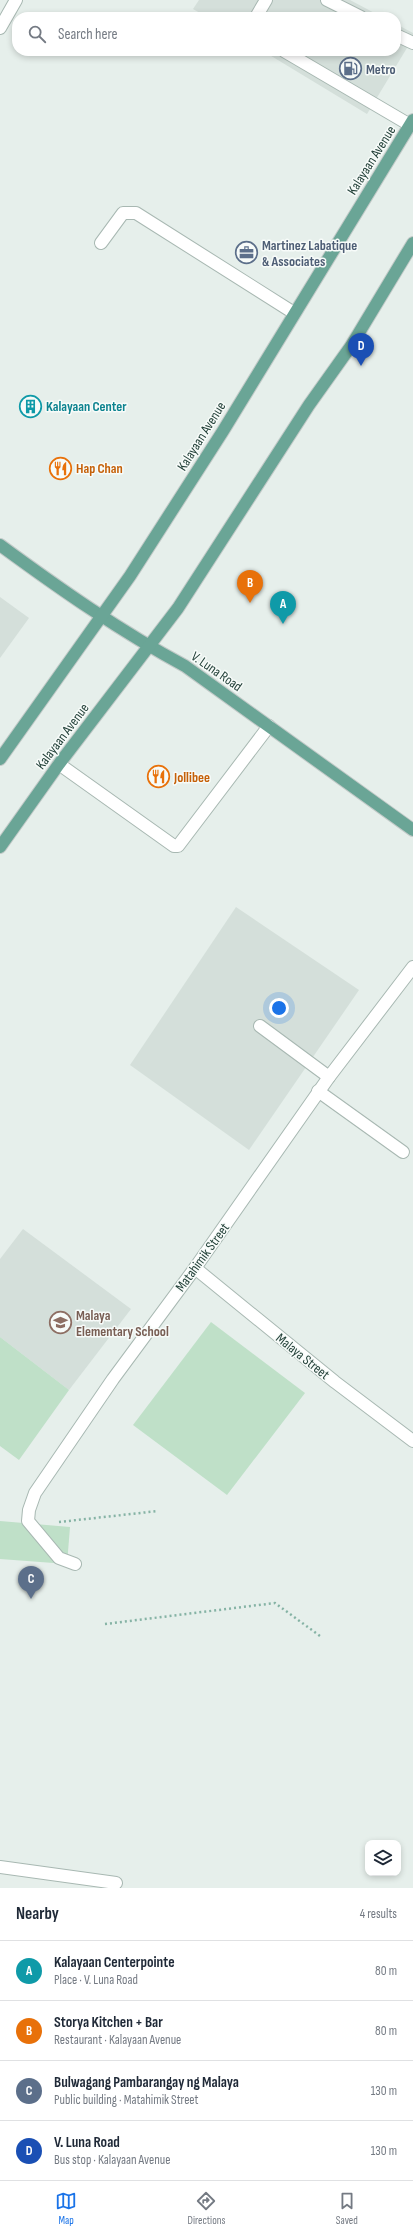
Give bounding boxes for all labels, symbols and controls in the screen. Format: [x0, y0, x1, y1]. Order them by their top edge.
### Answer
search box [12, 12, 401, 56]
icon: search [26, 23, 48, 45]
text: Search here [58, 25, 118, 44]
fuel station icon: Metro [338, 56, 364, 82]
place label: Metro [366, 61, 396, 78]
street label: Kalayaan Avenue [344, 123, 399, 198]
place label: Martinez Labatique & Associates [262, 237, 357, 270]
office icon: Martinez Labatique & Associates [234, 240, 260, 266]
pin: D [348, 333, 374, 366]
building icon: Kalayaan Center [17, 393, 43, 419]
place label: Kalayaan Center [46, 398, 127, 415]
street label: Kalayaan Avenue [174, 399, 229, 474]
restaurant icon: Hap Chan [48, 455, 74, 481]
place label: Hap Chan [76, 460, 123, 477]
pin: B [237, 570, 263, 603]
pin: A [270, 591, 296, 624]
street label: V. Luna Road [188, 648, 245, 695]
street label: Kalayaan Avenue [32, 700, 93, 773]
restaurant icon: Jollibee [145, 764, 171, 790]
place label: Jollibee [173, 769, 210, 786]
your location [269, 998, 289, 1018]
street label: Matahimik Street [172, 1220, 233, 1295]
place label: Malaya Elementary School [76, 1307, 169, 1340]
school or university icon: Malaya Elementary School [47, 1310, 73, 1336]
street label: Malaya Street [272, 1330, 333, 1383]
pin: C [18, 1566, 44, 1599]
map controls [365, 1840, 401, 1876]
button: layers [365, 1840, 401, 1876]
text: Nearby [16, 1904, 59, 1924]
text: 4 results [360, 1906, 397, 1922]
text: Kalayaan Centerpointe [54, 1953, 175, 1972]
text: A [26, 1963, 32, 1979]
text: 80 m [375, 1963, 397, 1979]
text: Place · V. Luna Road [54, 1972, 138, 1988]
text: Storya Kitchen + Bar [54, 2013, 163, 2032]
text: B [26, 2023, 32, 2039]
text: 80 m [375, 2023, 397, 2039]
text: Restaurant · Kalayaan Avenue [54, 2032, 181, 2048]
text: Bulwagang Pambarangay ng Malaya [54, 2073, 239, 2092]
text: C [26, 2083, 32, 2099]
text: 130 m [371, 2083, 397, 2099]
text: Public building · Matahimik Street [54, 2092, 199, 2108]
text: V. Luna Road [54, 2133, 120, 2152]
text: D [26, 2143, 32, 2159]
text: 130 m [371, 2143, 397, 2159]
text: Bus stop · Kalayaan Avenue [54, 2152, 170, 2168]
tab: Map [55, 2190, 77, 2227]
tab: Directions [188, 2190, 225, 2227]
tab: Saved [336, 2190, 358, 2227]

